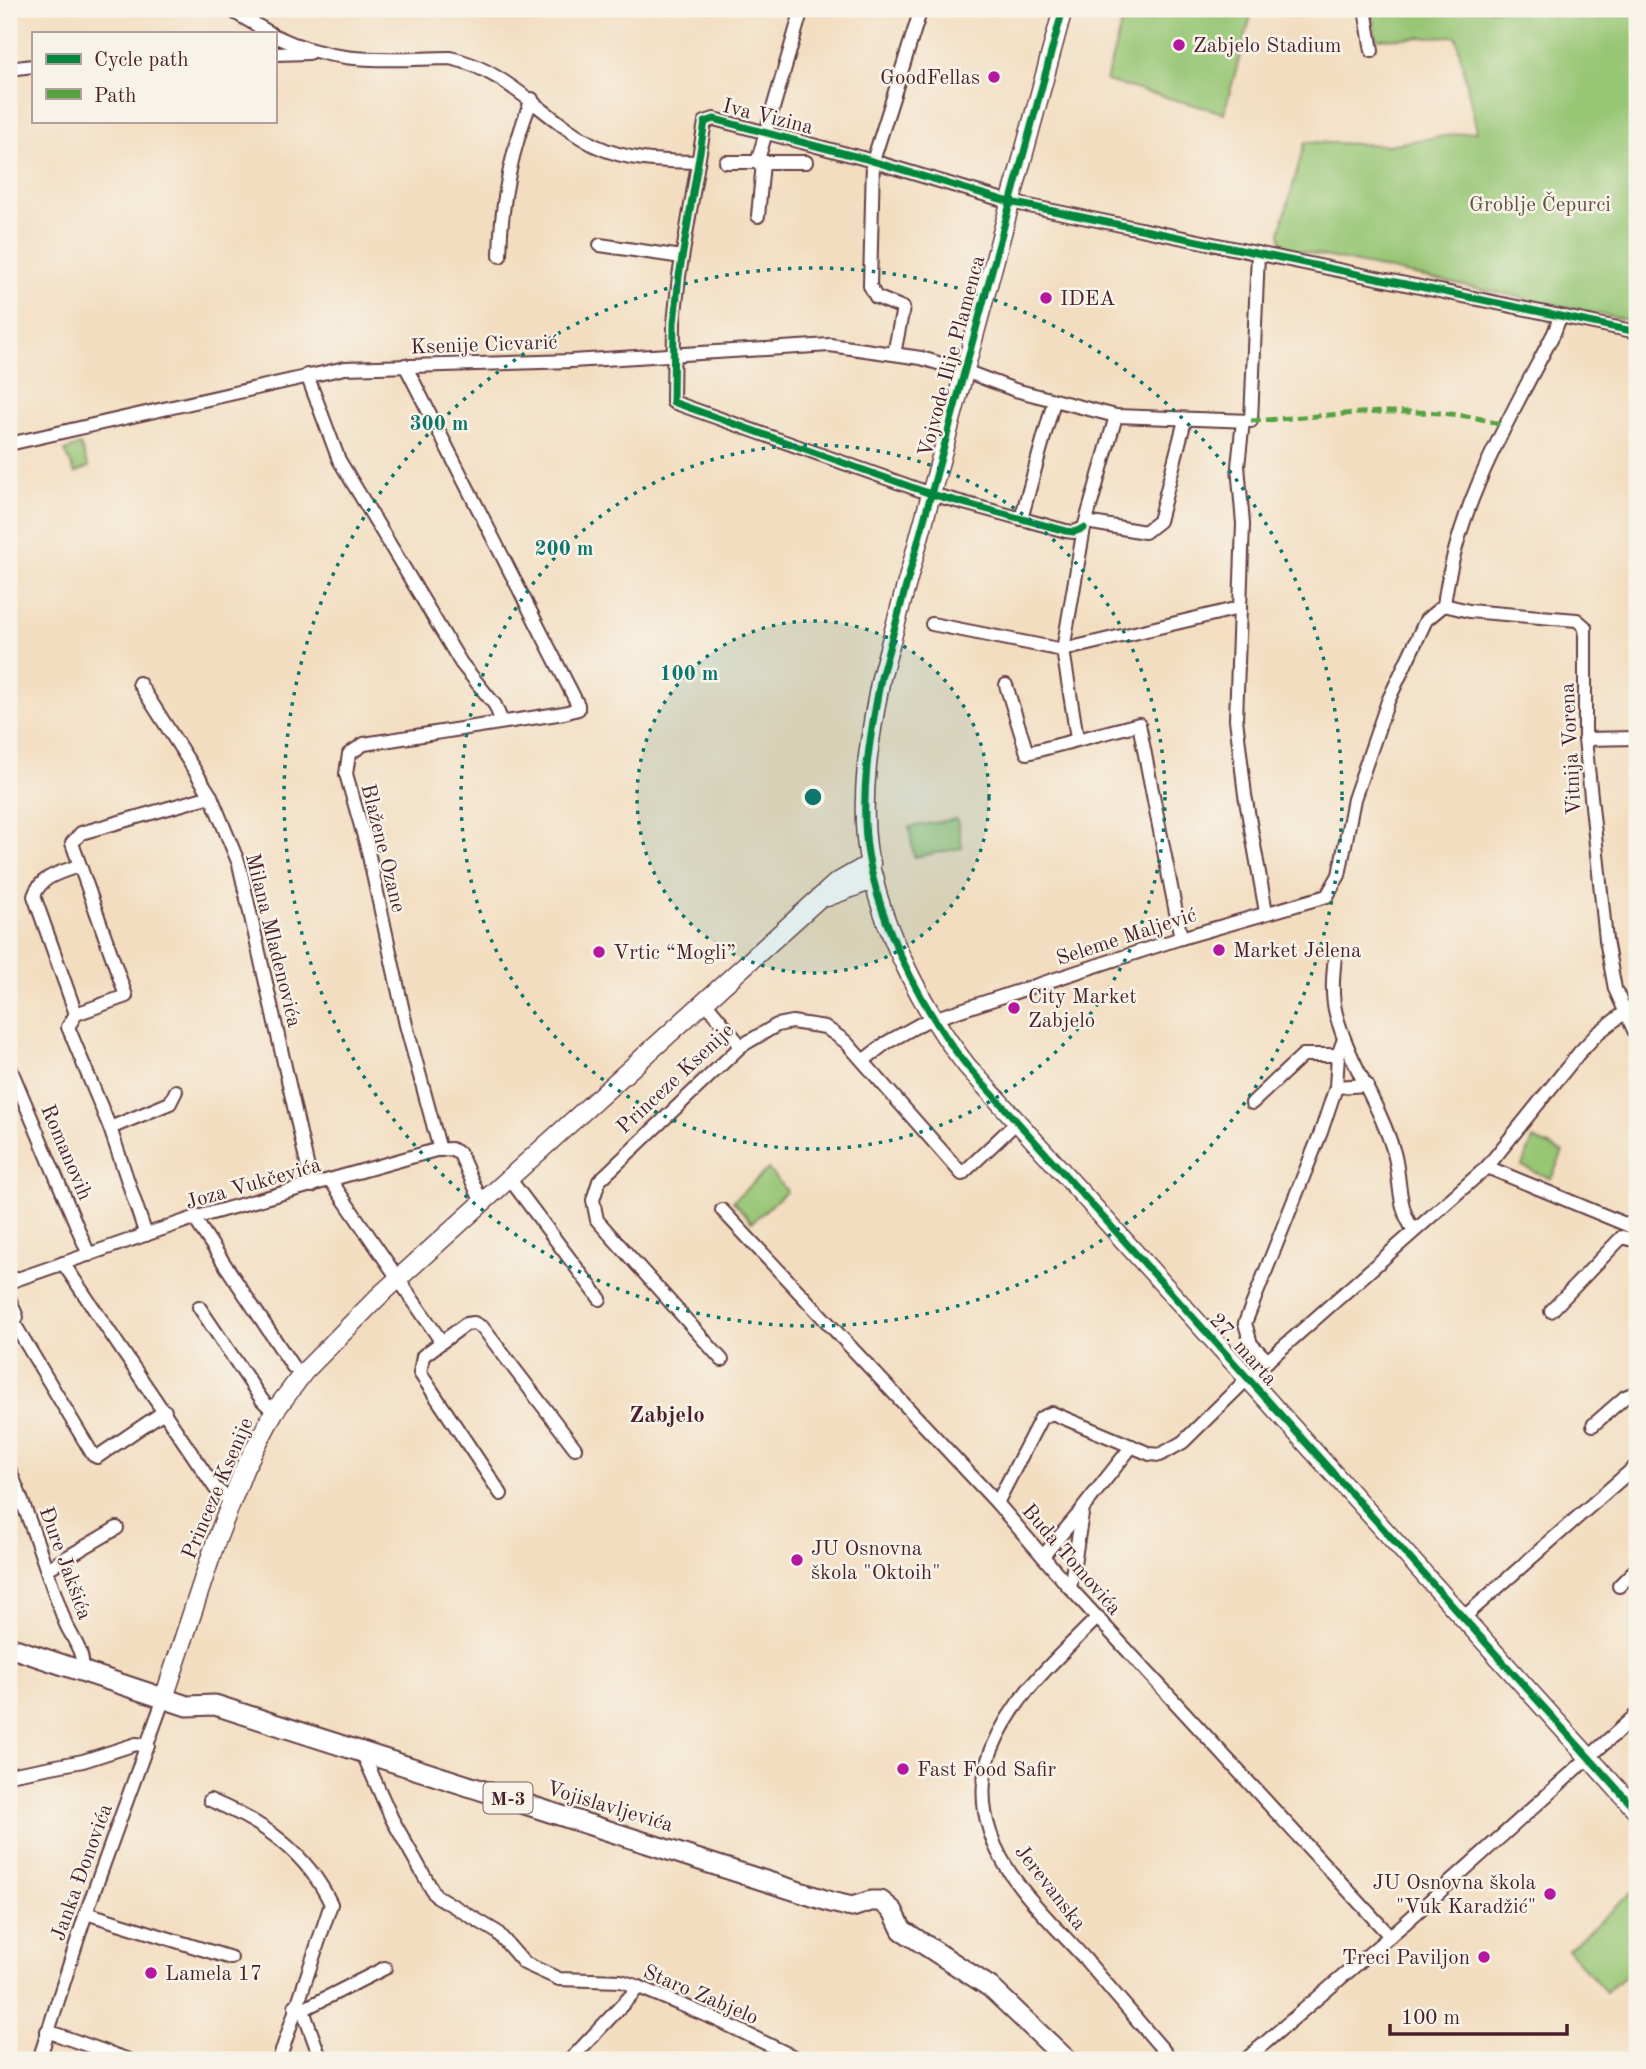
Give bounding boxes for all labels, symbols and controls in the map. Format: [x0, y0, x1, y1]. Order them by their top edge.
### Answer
legend [32, 32, 276, 122]
place label: Zabjelo Stadium [1193, 36, 1341, 57]
marker: Zabjelo Stadium [1171, 37, 1187, 53]
text: Cycle path [94, 50, 189, 71]
place label: GoodFellas [880, 68, 980, 89]
marker: GoodFellas [986, 69, 1002, 85]
text: Path [94, 86, 137, 107]
street label: Iva Vizina [720, 96, 815, 139]
park label: Groblje Čepurci [1469, 191, 1611, 216]
street label: Vojvode Ilije Plamenca [915, 253, 989, 459]
place label: IDEA [1060, 289, 1115, 310]
marker: IDEA [1038, 290, 1054, 306]
street label: Ksenije Cicvarić [410, 332, 558, 359]
text: 300 m [409, 414, 469, 435]
text: 200 m [534, 539, 594, 560]
text: 100 m [659, 664, 719, 685]
street label: Vitnija Vorena [1558, 682, 1585, 816]
street label: Blažene Ozane [356, 782, 409, 915]
centre of rings [801, 785, 825, 809]
street label: Milana Mladenovića [241, 851, 304, 1029]
street label: Seleme Maljević [1054, 905, 1199, 970]
place label: Market Jelena [1233, 941, 1361, 962]
marker: Market Jelena [1211, 942, 1227, 958]
place label: Vrtic “Mogli” [613, 943, 736, 964]
marker: Vrtic “Mogli” [591, 944, 607, 960]
place label: City Market Zabjelo [1028, 987, 1137, 1032]
marker: City Market Zabjelo [1006, 1000, 1022, 1016]
street label: Princeze Ksenije [613, 1020, 739, 1138]
street label: Romanovih [36, 1102, 95, 1203]
street label: Joza Vukčevića [183, 1155, 324, 1214]
street label: 27. marta [1205, 1310, 1281, 1390]
district label: Zabjelo [629, 1404, 705, 1427]
street label: Princeze Ksenije [179, 1415, 258, 1562]
street label: Buda Tomovića [1017, 1500, 1125, 1619]
street label: Đure Jakšića [34, 1504, 95, 1623]
place label: JU Osnovna škola "Oktoih" [811, 1539, 940, 1584]
marker: JU Osnovna škola "Oktoih" [789, 1552, 805, 1568]
place label: Fast Food Safir [917, 1760, 1056, 1781]
marker: Fast Food Safir [895, 1761, 911, 1777]
street label: Vojislavljevića [544, 1778, 675, 1837]
road number: M-3 [484, 1782, 532, 1814]
street label: Janka Đonovića [48, 1801, 117, 1944]
street label: Jerevanska [1010, 1841, 1089, 1935]
place label: JU Osnovna škola "Vuk Karadžić" [1372, 1873, 1536, 1918]
marker: JU Osnovna škola "Vuk Karadžić" [1542, 1886, 1558, 1902]
place label: Treci Paviljon [1342, 1948, 1470, 1969]
marker: Treci Paviljon [1476, 1949, 1492, 1965]
street label: Staro Zabjelo [640, 1962, 761, 2029]
place label: Lamela 17 [165, 1964, 262, 1985]
marker: Lamela 17 [143, 1965, 159, 1981]
scale bar [1390, 1992, 1567, 2036]
text: 100 m [1401, 2008, 1460, 2029]

